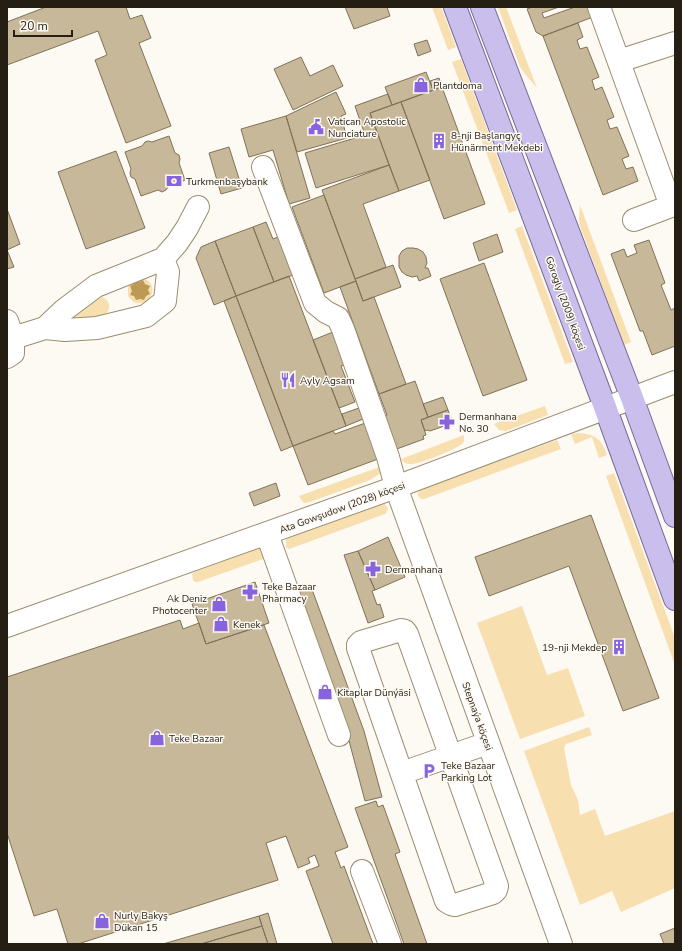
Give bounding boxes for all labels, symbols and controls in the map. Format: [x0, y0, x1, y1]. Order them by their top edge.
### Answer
scale bar [14, 12, 72, 38]
text: 20 m [20, 18, 48, 34]
shop icon: Plantdoma [412, 76, 430, 94]
place label: Plantdoma [433, 79, 482, 93]
place label: Vatican Apostolic Nunciature [327, 115, 406, 141]
public building icon: Vatican Apostolic Nunciature [307, 118, 325, 136]
place label: 8-nji Başlangyç Hünärment Mekdebi [451, 129, 542, 155]
building icon: 8-nji Başlangyç Hünärment Mekdebi [430, 132, 448, 150]
bank icon: Turkmenbaşybank [165, 172, 183, 190]
place label: Turkmenbaşybank [186, 175, 269, 189]
street label: Görogly (2009) köçesi [542, 255, 589, 352]
restaurant icon: Ayly Agsam [279, 371, 297, 389]
place label: Ayly Agsam [300, 374, 355, 388]
place label: Dermanhana No. 30 [459, 410, 517, 436]
pharmacy icon: Dermanhana No. 30 [438, 413, 456, 431]
street label: Ata Gowşudow (2028) köçesi [278, 479, 407, 537]
pharmacy icon: Dermanhana [364, 560, 382, 578]
place label: Dermanhana [385, 563, 443, 577]
place label: Teke Bazaar Pharmacy [262, 580, 317, 606]
pharmacy icon: Teke Bazaar Pharmacy [241, 583, 259, 601]
place label: Ak Deniz Photocenter [153, 592, 207, 618]
shop icon: Ak Deniz Photocenter [210, 595, 228, 613]
shop icon: Kenek [212, 615, 230, 633]
place label: Kenek [233, 618, 261, 632]
building icon: 19-nji Mekdep [610, 638, 628, 656]
place label: 19-nji Mekdep [542, 641, 607, 655]
street label: Stepnaýa köçesi [458, 680, 496, 753]
shop icon: Kitaplar Dünýäsi [316, 683, 334, 701]
place label: Kitaplar Dünýäsi [337, 686, 411, 700]
shop icon: Teke Bazaar [148, 729, 166, 747]
place label: Teke Bazaar [169, 732, 224, 746]
place label: Teke Bazaar Parking Lot [441, 759, 496, 785]
parking icon: Teke Bazaar Parking Lot [420, 762, 438, 780]
place label: Nurly Bakyş Dükan 15 [114, 909, 168, 935]
shop icon: Nurly Bakyş Dükan 15 [93, 912, 111, 930]

